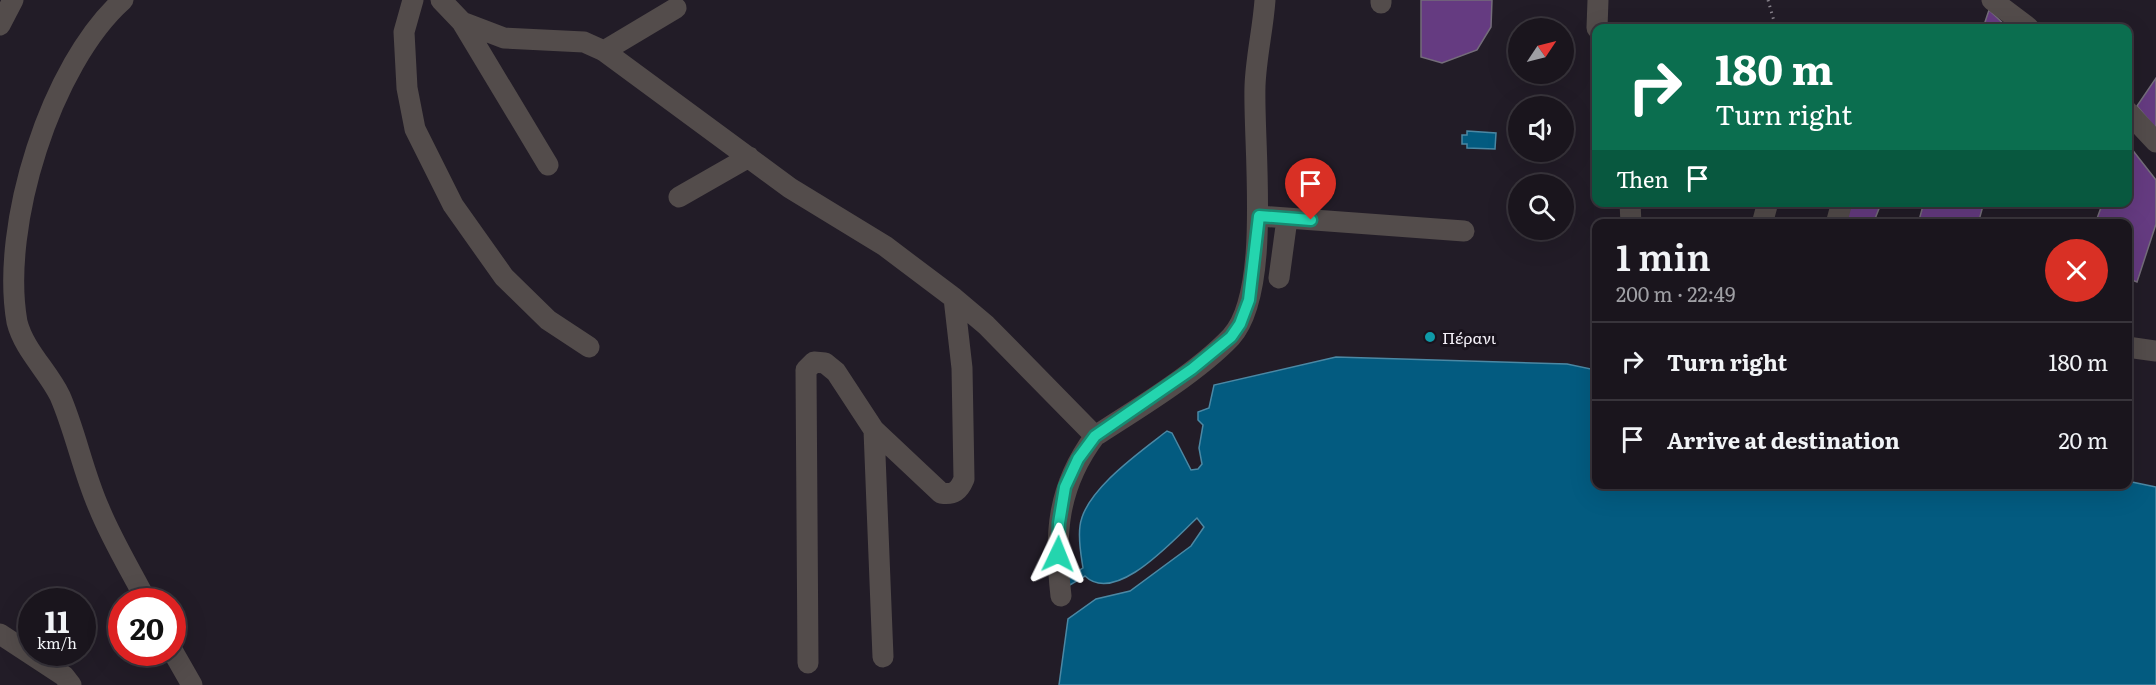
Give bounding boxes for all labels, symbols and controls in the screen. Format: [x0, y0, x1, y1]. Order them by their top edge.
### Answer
north arrow [1508, 18, 1574, 84]
map controls [1508, 18, 1574, 240]
text: 180 m [1715, 36, 1833, 98]
icon: right [1616, 48, 1694, 126]
text: Turn right [1715, 93, 1852, 133]
button: sound [1508, 96, 1574, 162]
pin [1285, 158, 1336, 220]
text: Then [1616, 162, 1669, 195]
icon: arrive [1681, 162, 1714, 195]
icon: arrive [1294, 167, 1327, 200]
button: search [1508, 174, 1574, 240]
text: 1 min [1616, 229, 1711, 282]
button: close [2045, 239, 2108, 302]
text: 200 m · 22:49 [1616, 278, 1735, 308]
place label: Πέρανι [1442, 325, 1496, 349]
marker: Πέρανι [1423, 330, 1437, 344]
icon: right [1616, 345, 1649, 378]
text: Turn right [1667, 345, 1787, 378]
text: 180 m [2048, 345, 2108, 378]
icon: arrive [1616, 423, 1649, 456]
text: Arrive at destination [1667, 423, 1900, 456]
text: 20 m [2058, 423, 2108, 456]
position arrow [1026, 522, 1090, 586]
speed limit sign: 20 [108, 588, 186, 666]
text: 11 [45, 598, 69, 642]
text: km/h [37, 631, 77, 654]

